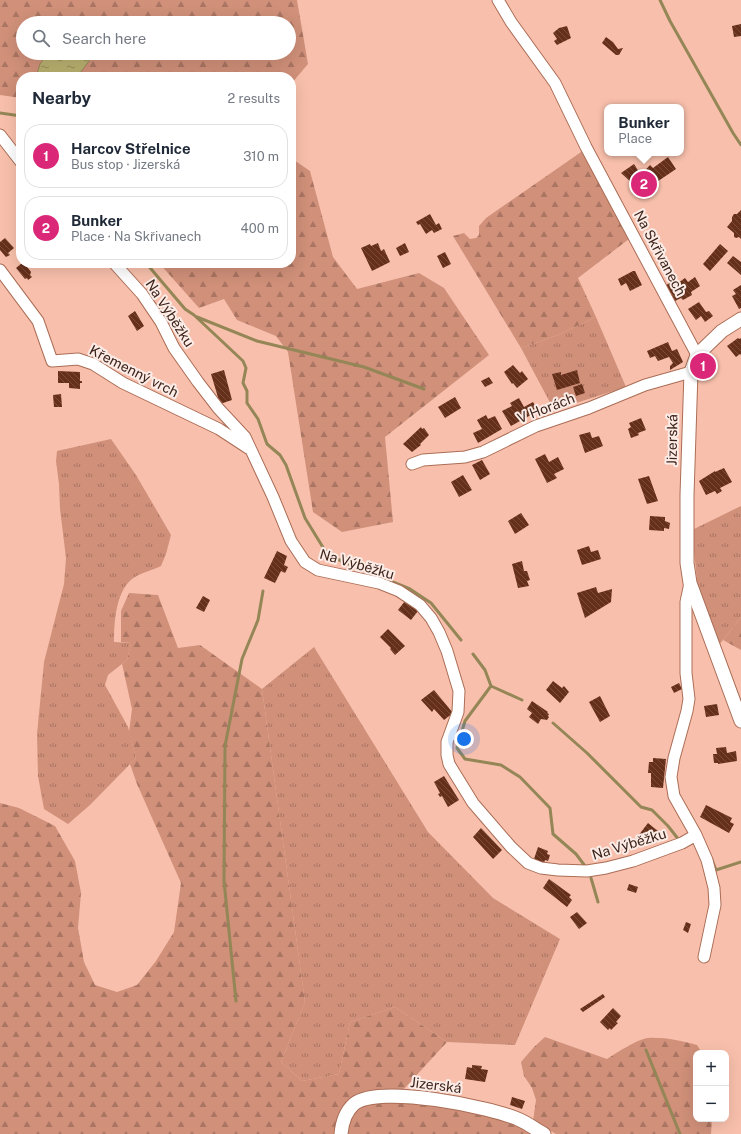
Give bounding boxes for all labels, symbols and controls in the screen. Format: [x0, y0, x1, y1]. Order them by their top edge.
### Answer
search box [16, 16, 296, 60]
icon: search [30, 27, 52, 49]
text: Search here [62, 30, 146, 47]
text: Nearby [32, 88, 91, 108]
text: 2 results [228, 91, 280, 106]
popup [604, 104, 684, 156]
text: Bunker [618, 114, 670, 131]
text: Place [618, 131, 652, 146]
text: Harcov Střelnice [71, 140, 191, 157]
text: 1 [43, 149, 49, 164]
text: 310 m [243, 149, 279, 164]
text: Bus stop · Jizerská [71, 157, 180, 172]
pin: 2 [631, 169, 657, 199]
street label: Na Skřivanech [631, 208, 689, 298]
text: Bunker [71, 212, 122, 229]
text: 2 [42, 221, 50, 236]
text: 400 m [241, 221, 279, 236]
text: Place · Na Skřivanech [71, 229, 201, 244]
street label: Na Výběžku [142, 276, 198, 350]
street label: Křemenný vrch [87, 342, 181, 400]
pin: 1 [690, 351, 716, 381]
street label: V Horách [515, 390, 577, 426]
street label: Jizerská [664, 414, 680, 466]
street label: Na Výběžku [318, 546, 396, 582]
your location [454, 729, 474, 749]
street label: Na Výběžku [590, 825, 668, 863]
map controls [693, 1050, 729, 1122]
button: + [693, 1050, 729, 1086]
street label: Jizerská [409, 1074, 463, 1096]
button: − [693, 1086, 729, 1122]

